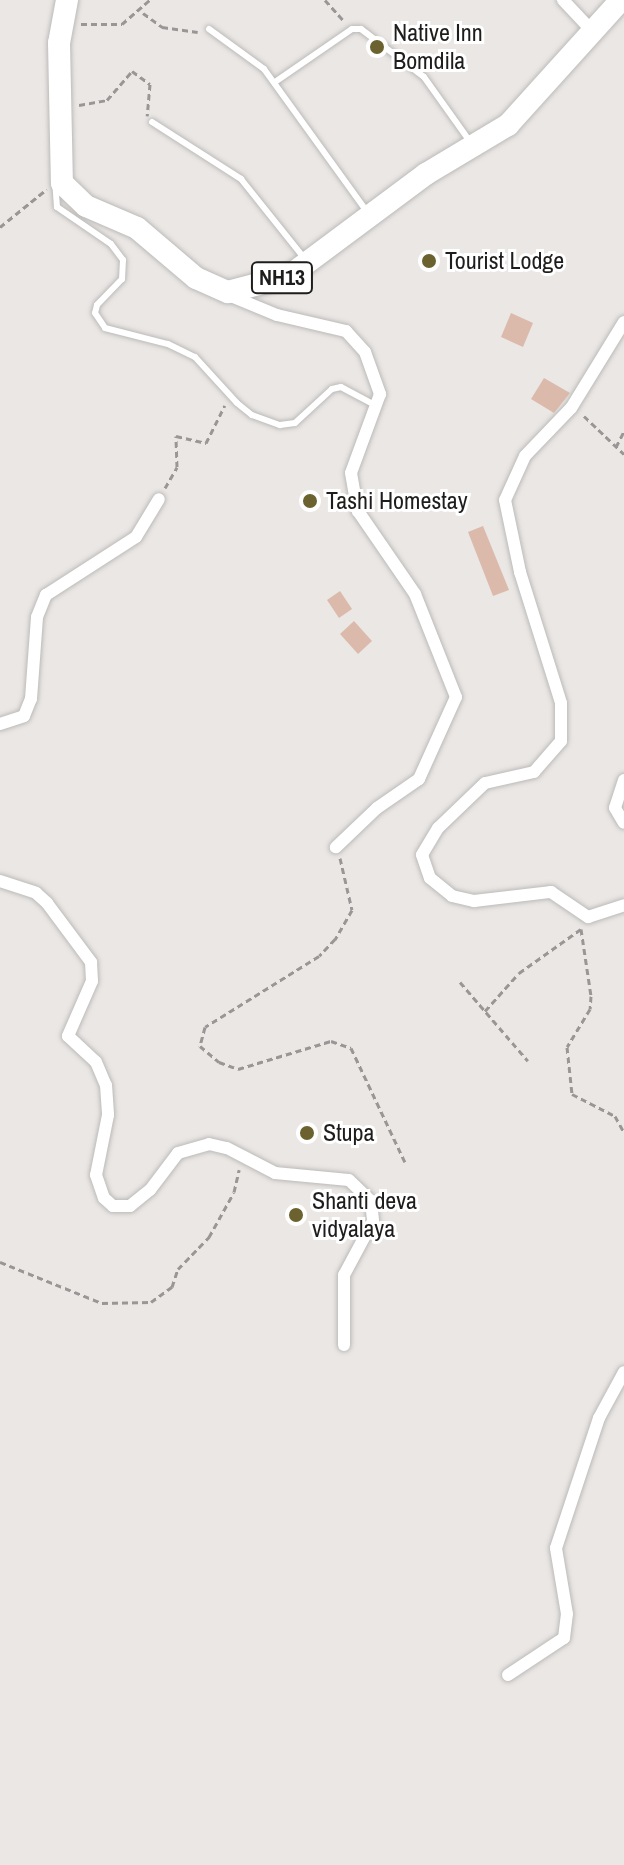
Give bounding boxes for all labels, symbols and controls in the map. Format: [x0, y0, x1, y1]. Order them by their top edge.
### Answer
place label: Native Inn Bomdila [393, 19, 483, 75]
marker: Native Inn Bomdila [368, 38, 386, 56]
place label: Tourist Lodge [445, 247, 564, 275]
marker: Tourist Lodge [420, 252, 438, 270]
road number: NH13 [250, 260, 314, 296]
place label: Tashi Homestay [326, 487, 467, 515]
marker: Tashi Homestay [301, 492, 319, 510]
place label: Stupa [323, 1119, 374, 1147]
marker: Stupa [298, 1124, 316, 1142]
place label: Shanti deva vidyalaya [312, 1187, 417, 1243]
marker: Shanti deva vidyalaya [287, 1206, 305, 1224]

